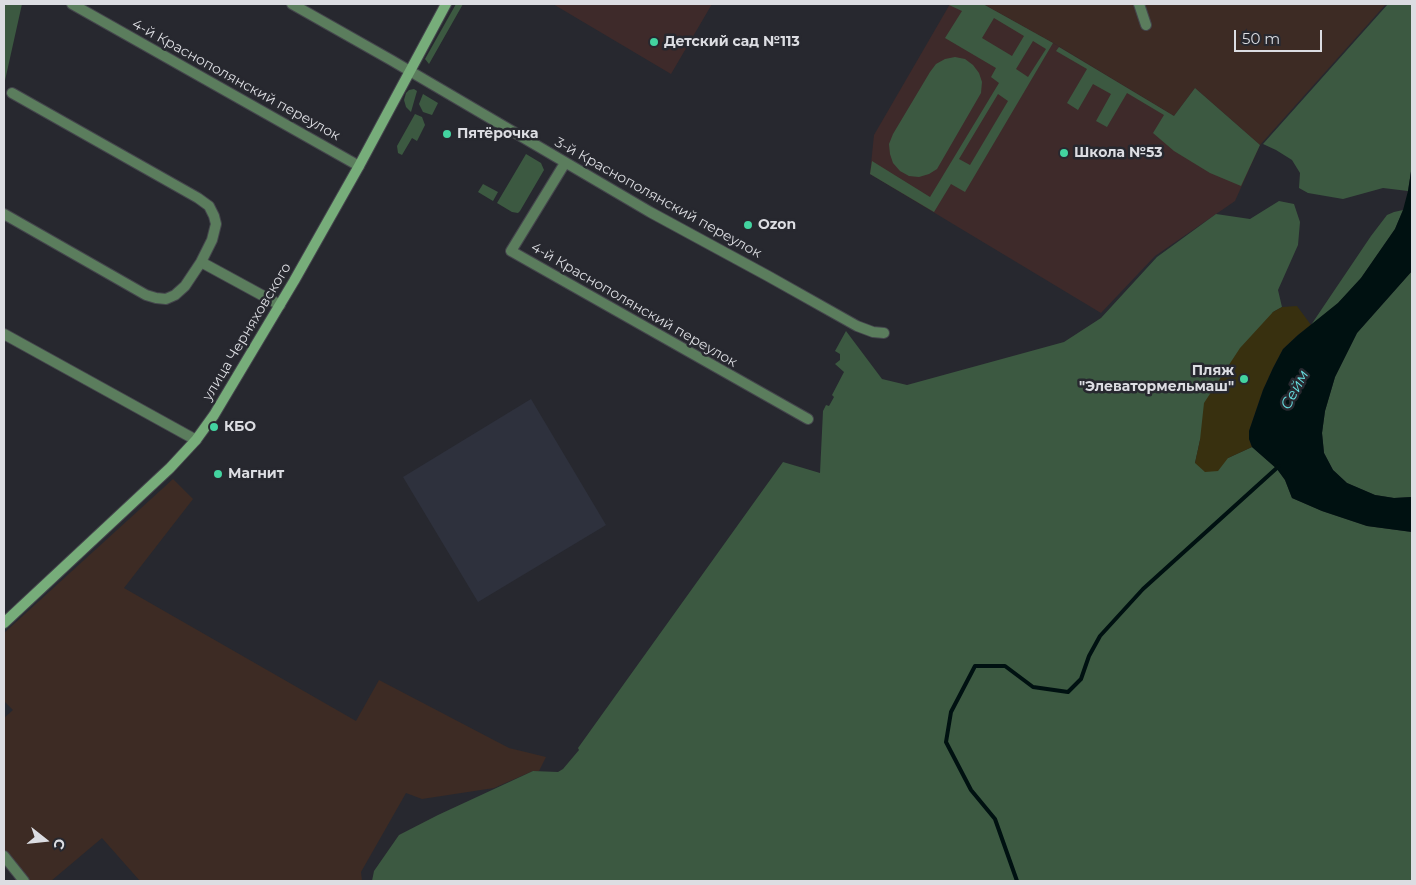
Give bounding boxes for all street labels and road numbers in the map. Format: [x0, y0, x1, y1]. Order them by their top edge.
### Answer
street label: 4-й Краснополянский переулок [129, 16, 343, 144]
street label: 3-й Краснополянский переулок [552, 134, 764, 262]
street label: 4-й Краснополянский переулок [528, 239, 740, 371]
street label: улица Черняховского [199, 260, 295, 404]

